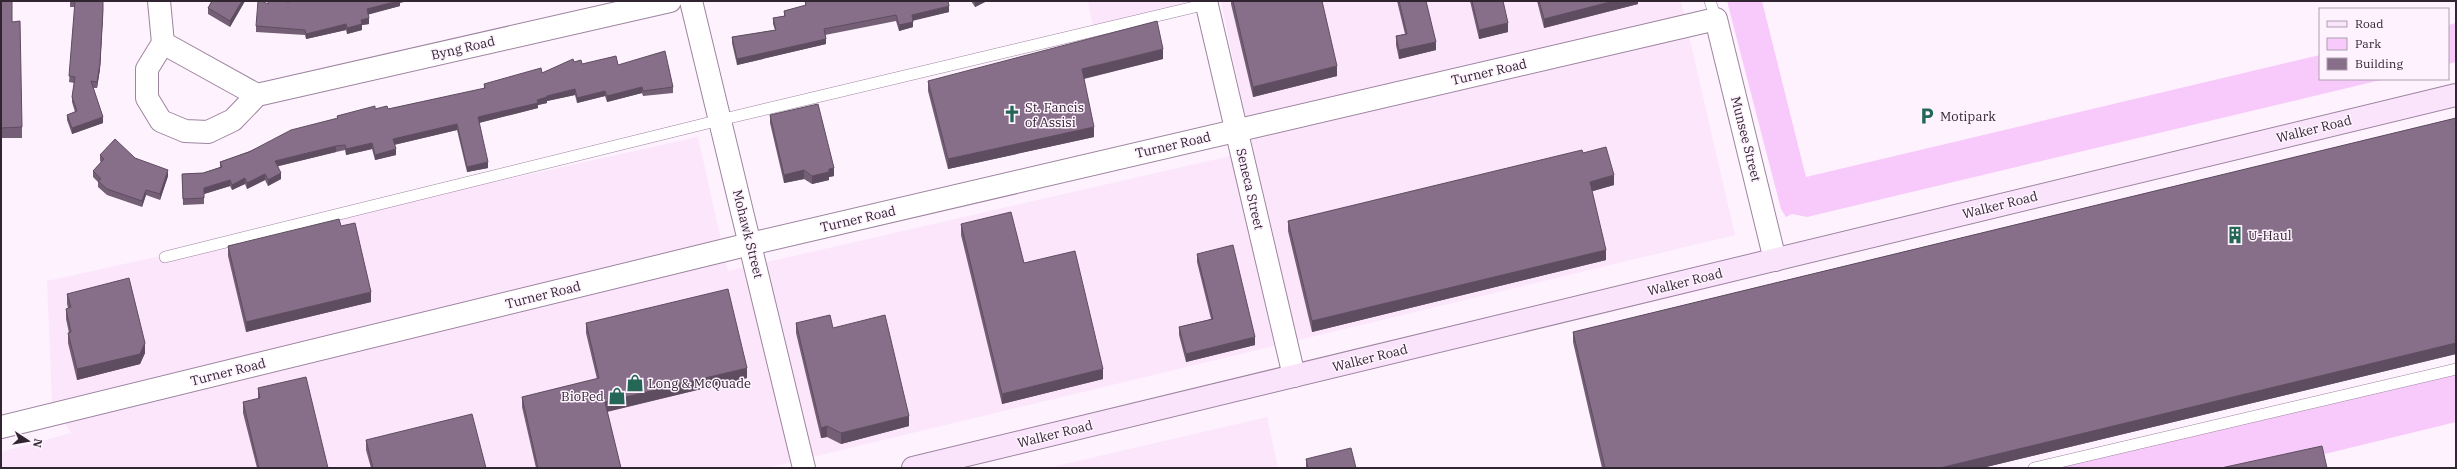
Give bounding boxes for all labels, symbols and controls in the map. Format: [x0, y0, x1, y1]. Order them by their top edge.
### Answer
legend [2319, 8, 2449, 80]
text: Road [2355, 16, 2384, 31]
street label: Byng Road [429, 32, 497, 64]
text: Park [2355, 36, 2381, 51]
street label: Turner Road [1450, 55, 1529, 89]
text: Building [2355, 56, 2403, 71]
street label: Munsee Street [1727, 94, 1765, 184]
place label: St. Fancis of Assisi [1025, 99, 1084, 131]
church icon: St. Fancis of Assisi [1002, 104, 1022, 124]
parking icon: Motipark [1917, 106, 1937, 126]
place label: Motipark [1940, 108, 1996, 125]
street label: Walker Road [2275, 111, 2353, 147]
street label: Turner Road [1134, 128, 1213, 162]
street label: Seneca Street [1232, 147, 1268, 232]
street label: Walker Road [1961, 187, 2039, 223]
street label: Mohawk Street [729, 188, 767, 281]
street label: Turner Road [819, 202, 898, 236]
building icon: U-Haul [2225, 225, 2245, 245]
place label: U-Haul [2248, 227, 2292, 244]
street label: Walker Road [1646, 264, 1724, 300]
street label: Turner Road [504, 277, 583, 313]
street label: Walker Road [1331, 340, 1409, 376]
street label: Turner Road [189, 354, 268, 390]
shop icon: Long & McQuade [625, 373, 645, 393]
place label: Long & McQuade [648, 375, 751, 392]
shop icon: BioPed [607, 386, 627, 406]
place label: BioPed [561, 388, 604, 405]
street label: Walker Road [1016, 416, 1094, 452]
north arrow [8, 421, 48, 461]
text: N [30, 437, 46, 449]

